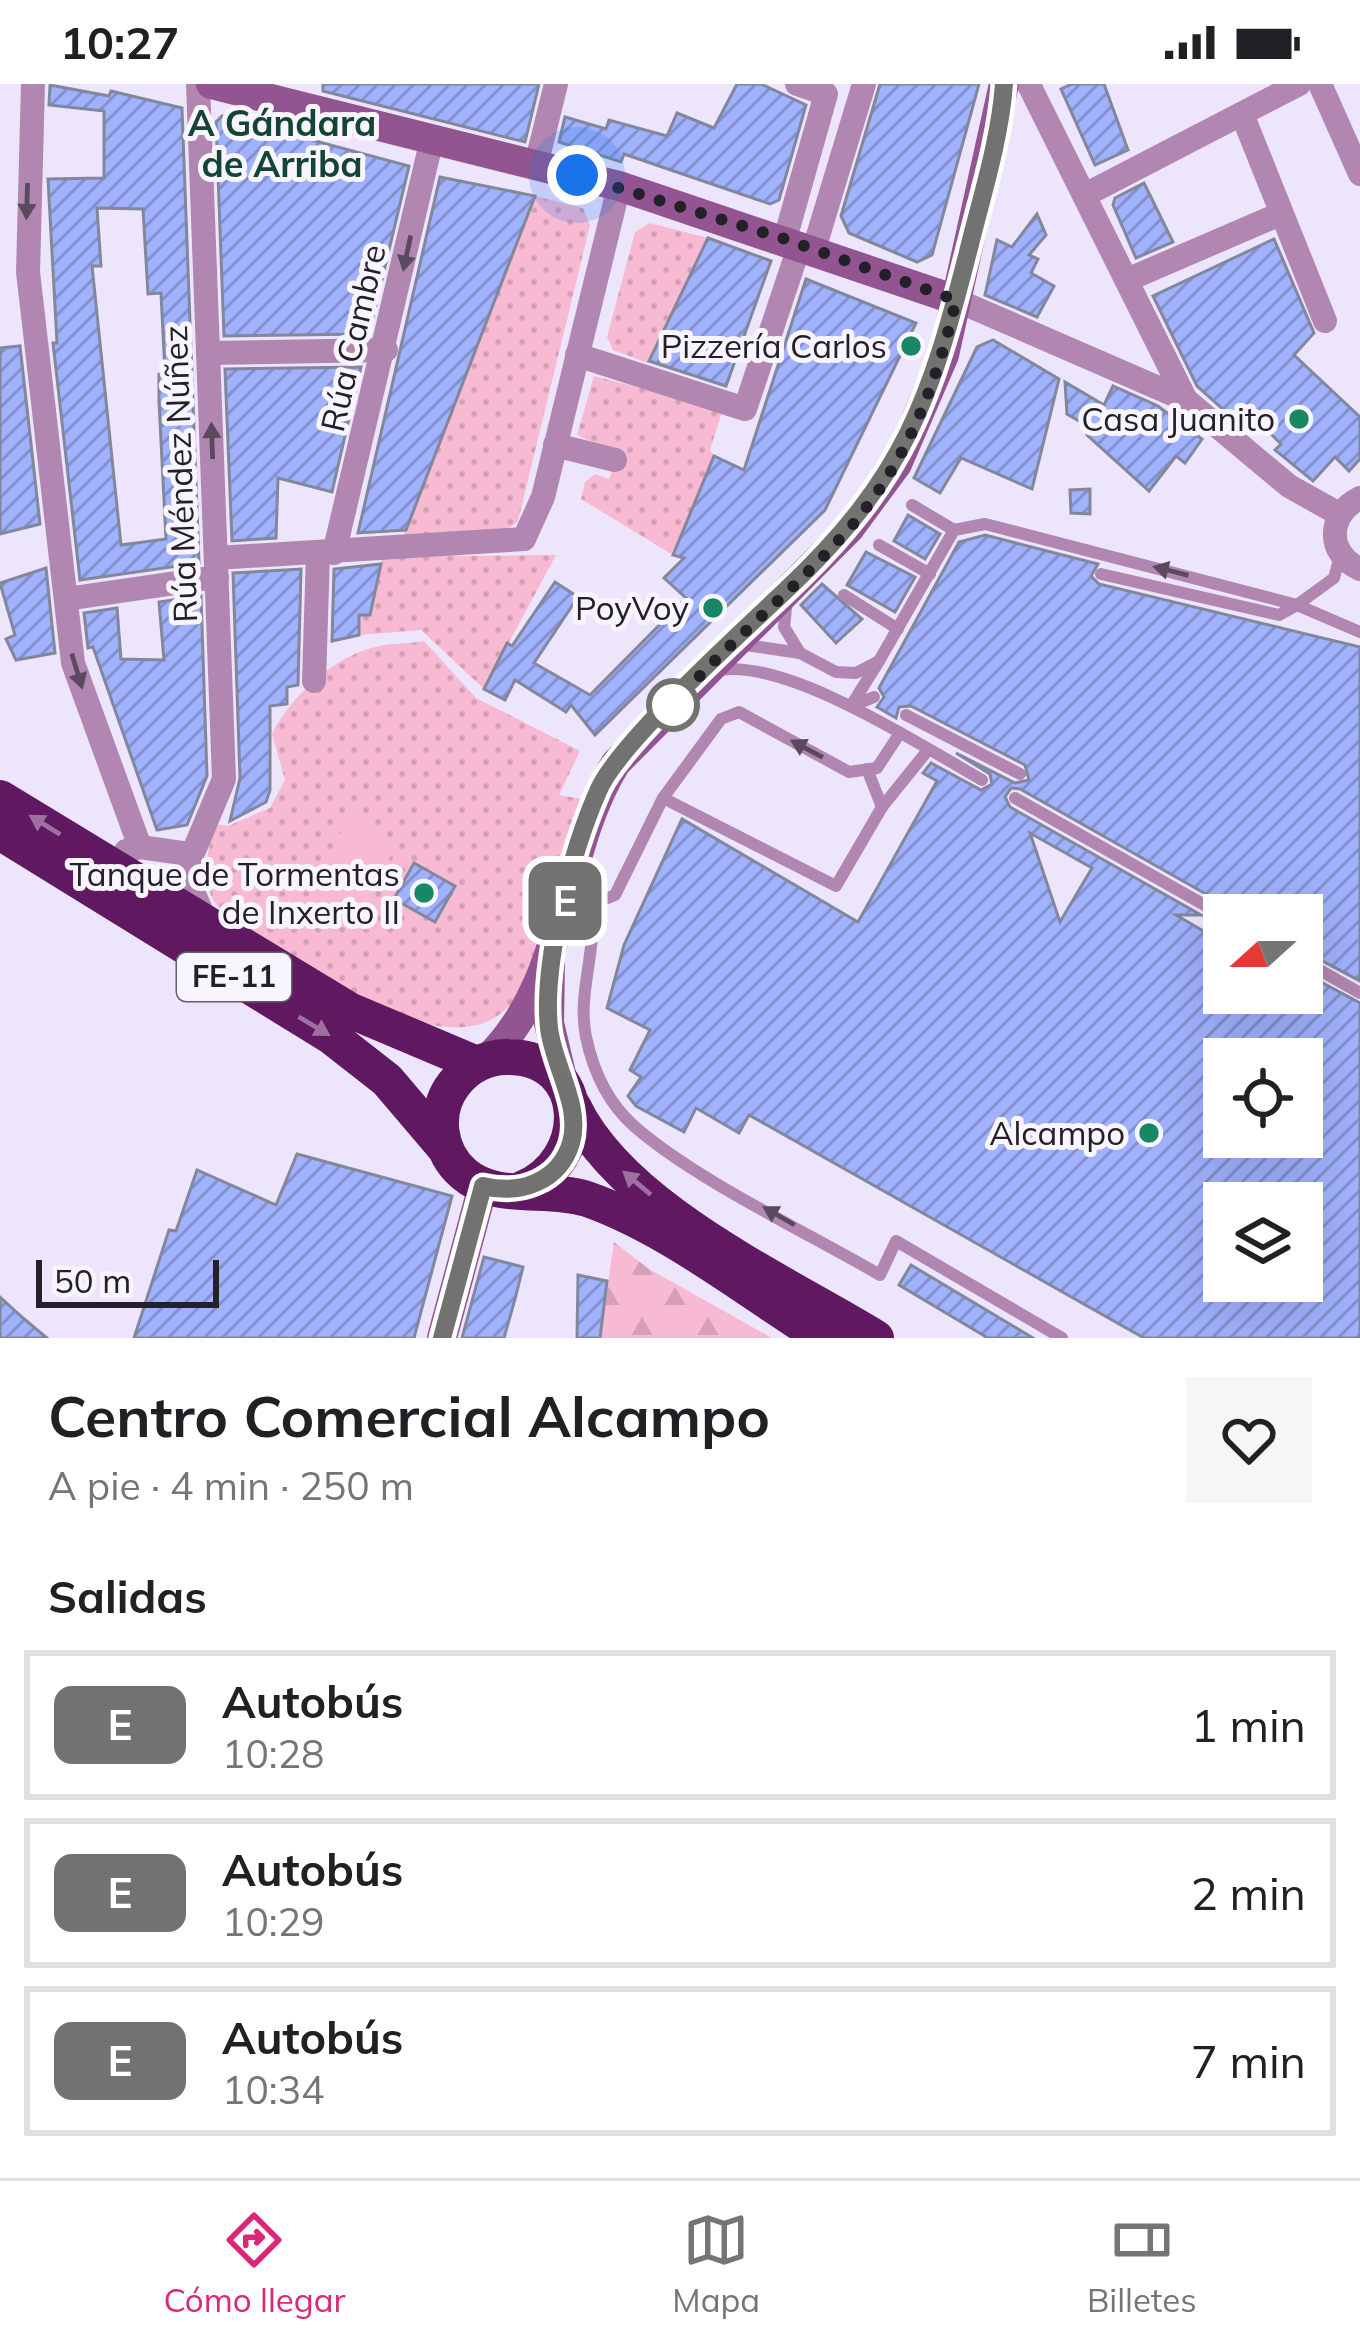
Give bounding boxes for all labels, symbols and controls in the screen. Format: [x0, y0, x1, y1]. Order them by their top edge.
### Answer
text: 10:27 [60, 14, 179, 70]
district label: A Gándara de Arriba [188, 100, 376, 186]
your location [547, 145, 607, 205]
one-way arrow [18, 183, 37, 221]
one-way arrow [397, 234, 416, 272]
street label: Rúa Cambre [311, 240, 394, 435]
street label: Rúa Méndez Núñez [154, 325, 205, 623]
place label: Pizzería Carlos [661, 325, 887, 366]
marker: Pizzería Carlos [898, 333, 924, 359]
place label: Casa Juanito [1081, 398, 1275, 439]
marker: Casa Juanito [1286, 406, 1312, 432]
one-way arrow [202, 421, 221, 459]
one-way arrow [1152, 561, 1189, 580]
place label: PoyVoy [575, 587, 689, 628]
marker: PoyVoy [700, 595, 726, 621]
one-way arrow [69, 653, 87, 690]
unlabelled marker [648, 680, 698, 730]
one-way arrow [790, 739, 825, 760]
one-way arrow [28, 815, 61, 837]
place label: Tanque de Tormentas de Inxerto II [69, 853, 400, 932]
line badge: E [526, 862, 604, 940]
text: E [553, 874, 578, 927]
marker: Tanque de Tormentas de Inxerto II [411, 880, 437, 906]
north arrow [1203, 894, 1323, 1014]
map controls [1203, 894, 1323, 1302]
road number: FE-11 [177, 953, 291, 1001]
one-way arrow [297, 1015, 331, 1036]
button: locate [1203, 1038, 1323, 1158]
place label: Alcampo [989, 1112, 1125, 1153]
marker: Alcampo [1136, 1120, 1162, 1146]
one-way arrow [622, 1171, 652, 1197]
button: layers [1203, 1182, 1323, 1302]
one-way arrow [762, 1206, 796, 1227]
scale bar [36, 1254, 219, 1307]
text: 50 m [54, 1260, 131, 1301]
button: heart [1186, 1377, 1312, 1503]
text: Centro Comercial Alcampo [48, 1380, 770, 1451]
text: A pie · 4 min · 250 m [48, 1461, 414, 1510]
text: Salidas [48, 1568, 207, 1624]
text: Autobús [222, 1673, 403, 1729]
text: 1 min [1191, 1697, 1306, 1753]
text: E [108, 1698, 133, 1751]
text: 10:28 [222, 1729, 325, 1778]
text: Autobús [222, 1841, 403, 1897]
text: 2 min [1191, 1865, 1306, 1921]
text: E [108, 1866, 133, 1919]
text: 10:29 [222, 1897, 325, 1946]
text: Autobús [222, 2009, 403, 2065]
text: 7 min [1191, 2033, 1306, 2089]
text: E [108, 2034, 133, 2087]
text: 10:34 [222, 2065, 325, 2114]
tab: Cómo llegar [163, 2207, 345, 2320]
tab: Mapa [672, 2207, 760, 2320]
tab: Billetes [1087, 2207, 1197, 2320]

